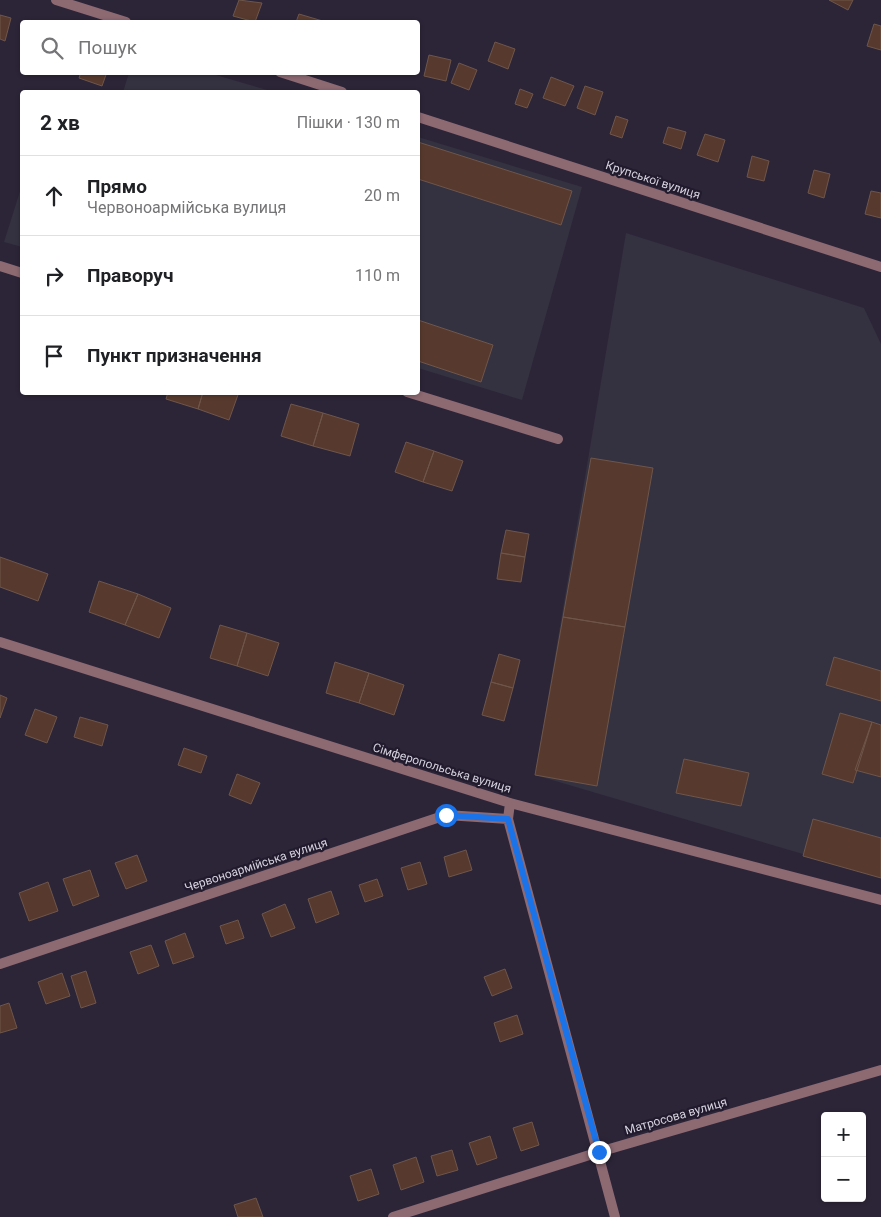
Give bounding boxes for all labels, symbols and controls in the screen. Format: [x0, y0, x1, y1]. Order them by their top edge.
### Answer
search box [20, 20, 420, 75]
icon: search [38, 34, 66, 62]
text: Пошук [78, 36, 137, 59]
text: 2 хв [40, 111, 80, 135]
text: Пішки · 130 m [297, 113, 400, 132]
street label: Крупської вулиця [604, 158, 702, 202]
text: Прямо [87, 175, 147, 198]
icon: ahead [40, 182, 68, 210]
text: 20 m [364, 186, 400, 205]
text: Червоноармійська вулиця [87, 198, 286, 217]
icon: right [40, 262, 68, 290]
text: Праворуч [87, 264, 173, 287]
text: 110 m [355, 266, 400, 285]
icon: arrive [40, 342, 68, 370]
text: Пункт призначення [87, 344, 262, 367]
street label: Сімферопольська вулиця [371, 740, 513, 796]
route start [435, 804, 458, 827]
street label: Червоноармійська вулиця [183, 835, 329, 895]
street label: Матросова вулиця [623, 1095, 729, 1137]
map controls [821, 1112, 866, 1202]
button: + [821, 1112, 866, 1157]
route end [588, 1141, 611, 1164]
button: − [821, 1157, 866, 1202]

